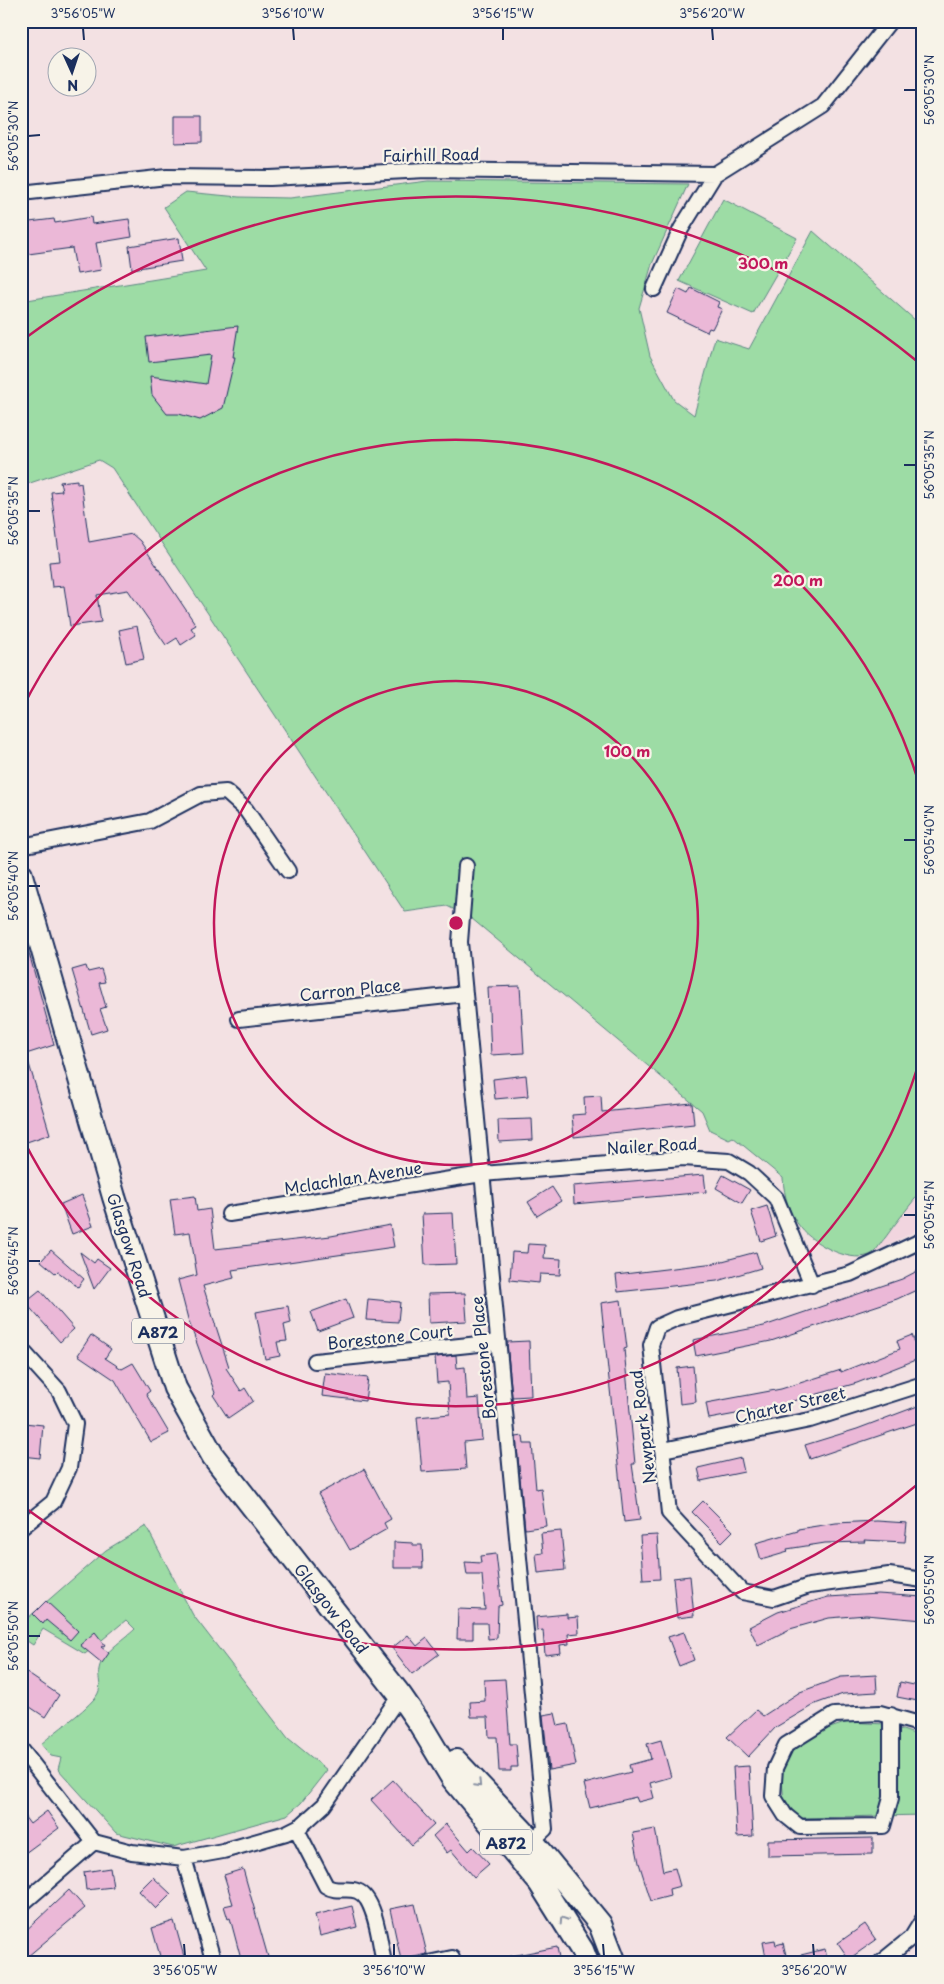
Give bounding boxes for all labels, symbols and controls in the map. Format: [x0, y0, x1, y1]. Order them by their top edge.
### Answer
text: 3°56'05"W [51, 4, 116, 22]
text: 3°56'10"W [262, 4, 325, 22]
text: 3°56'15"W [472, 4, 535, 22]
text: 3°56'20"W [679, 4, 746, 22]
north arrow [48, 48, 98, 98]
text: 56°05'30"N [920, 55, 938, 125]
text: N [67, 75, 79, 96]
text: 56°05'30"N [4, 101, 22, 171]
street label: Fairhill Road [382, 141, 480, 167]
text: 300 m [738, 251, 788, 274]
text: 56°05'35"N [920, 430, 938, 500]
text: 56°05'35"N [4, 476, 22, 546]
text: 200 m [773, 568, 823, 591]
text: 100 m [604, 739, 650, 762]
text: 56°05'40"N [920, 805, 938, 875]
text: 56°05'40"N [4, 851, 22, 921]
centre of rings [447, 914, 465, 932]
street label: Carron Place [298, 972, 402, 1006]
street label: Nailer Road [606, 1131, 698, 1159]
street label: Mclachlan Avenue [282, 1154, 424, 1200]
text: 56°05'45"N [920, 1180, 938, 1250]
street label: Glasgow Road [102, 1189, 158, 1301]
text: 56°05'45"N [4, 1226, 22, 1296]
street label: Borestone Place [464, 1295, 500, 1421]
street label: Borestone Court [326, 1317, 454, 1355]
road number: A872 [132, 1318, 184, 1344]
street label: Newpark Road [623, 1369, 661, 1485]
street label: Charter Street [732, 1379, 848, 1428]
text: 56°05'50"N [920, 1555, 938, 1625]
street label: Glasgow Road [289, 1558, 375, 1658]
text: 56°05'50"N [4, 1601, 22, 1671]
one-way arrow [472, 1779, 481, 1788]
road number: A872 [480, 1830, 532, 1854]
one-way arrow [560, 1917, 570, 1926]
text: 3°56'05"W [153, 1961, 218, 1979]
text: 3°56'10"W [363, 1961, 426, 1979]
text: 3°56'15"W [573, 1961, 636, 1979]
text: 3°56'20"W [781, 1961, 848, 1979]

